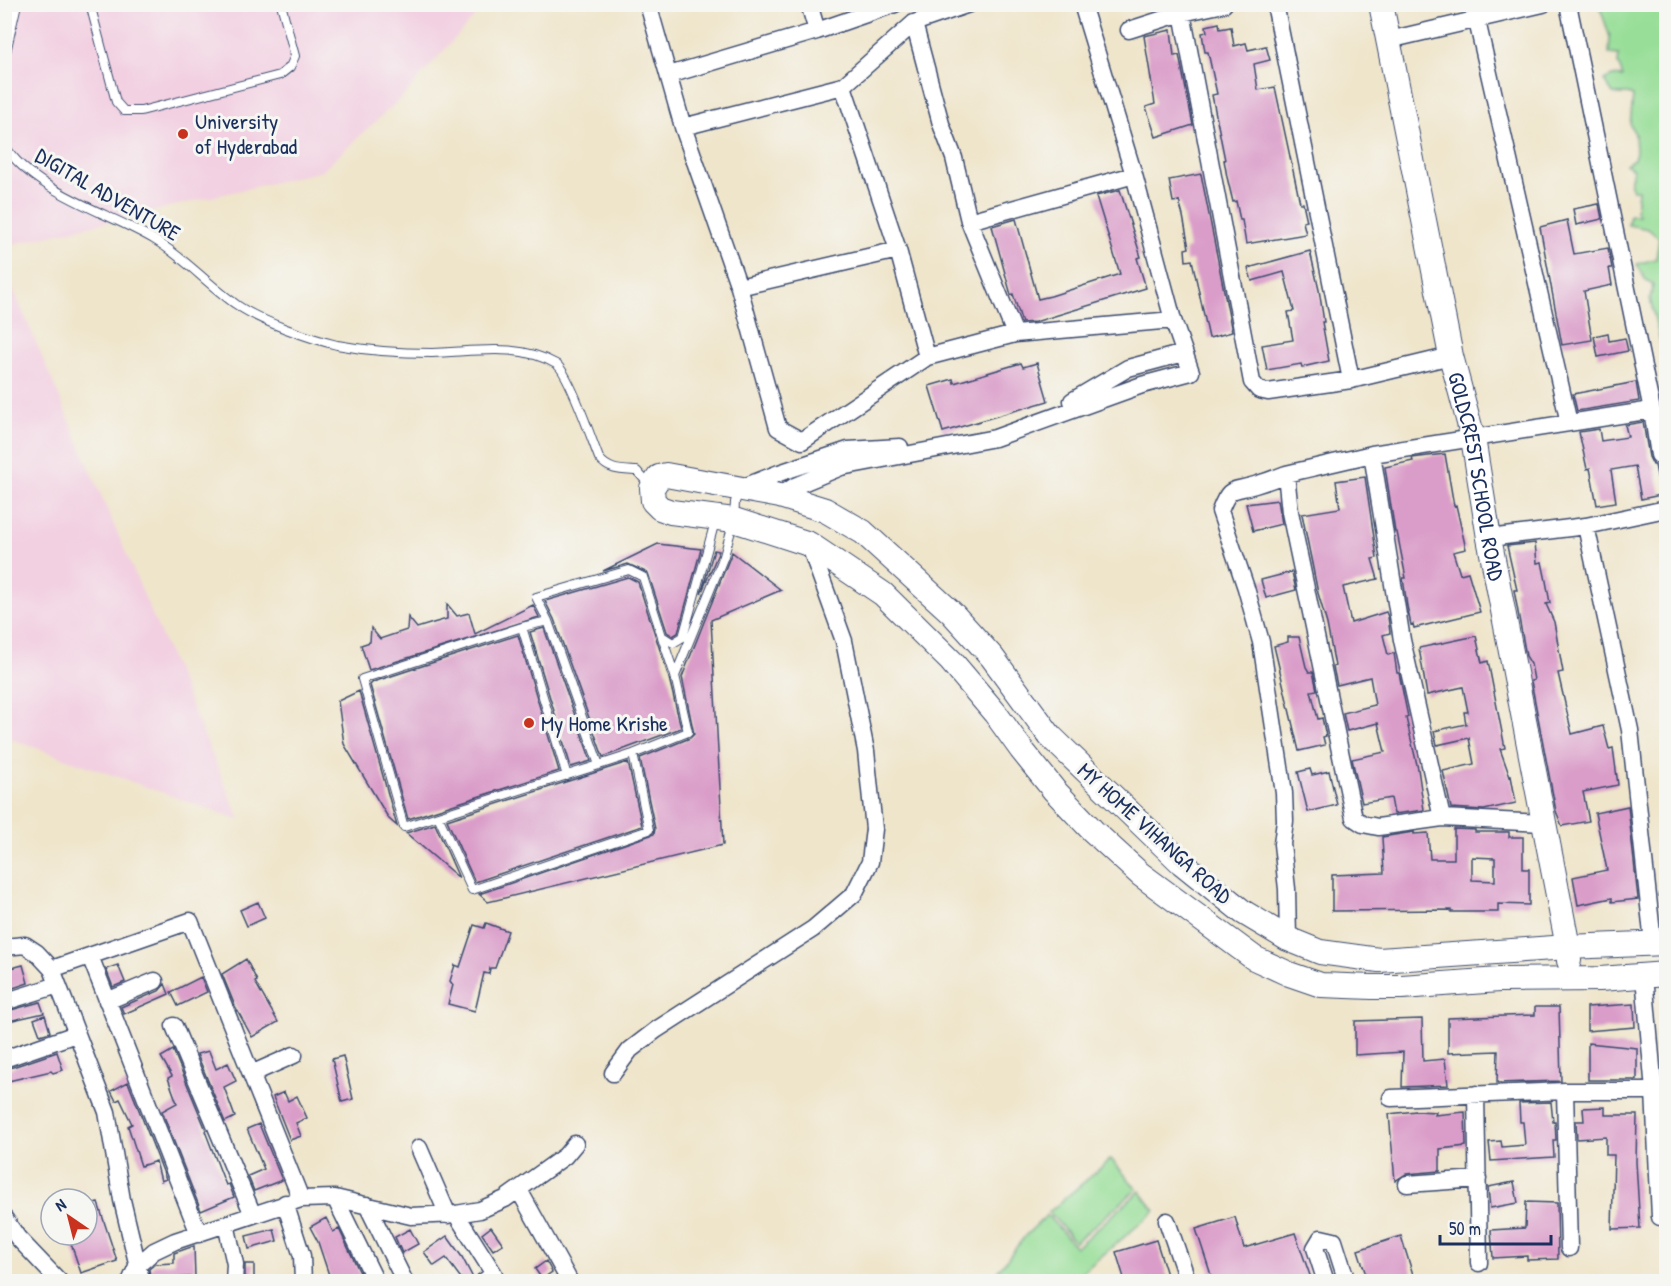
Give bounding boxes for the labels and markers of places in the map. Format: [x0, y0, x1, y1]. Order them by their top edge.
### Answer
place label: University of Hyderabad [195, 106, 298, 161]
marker: University of Hyderabad [176, 127, 190, 141]
place label: My Home Krishe [541, 708, 668, 738]
marker: My Home Krishe [522, 716, 536, 730]

